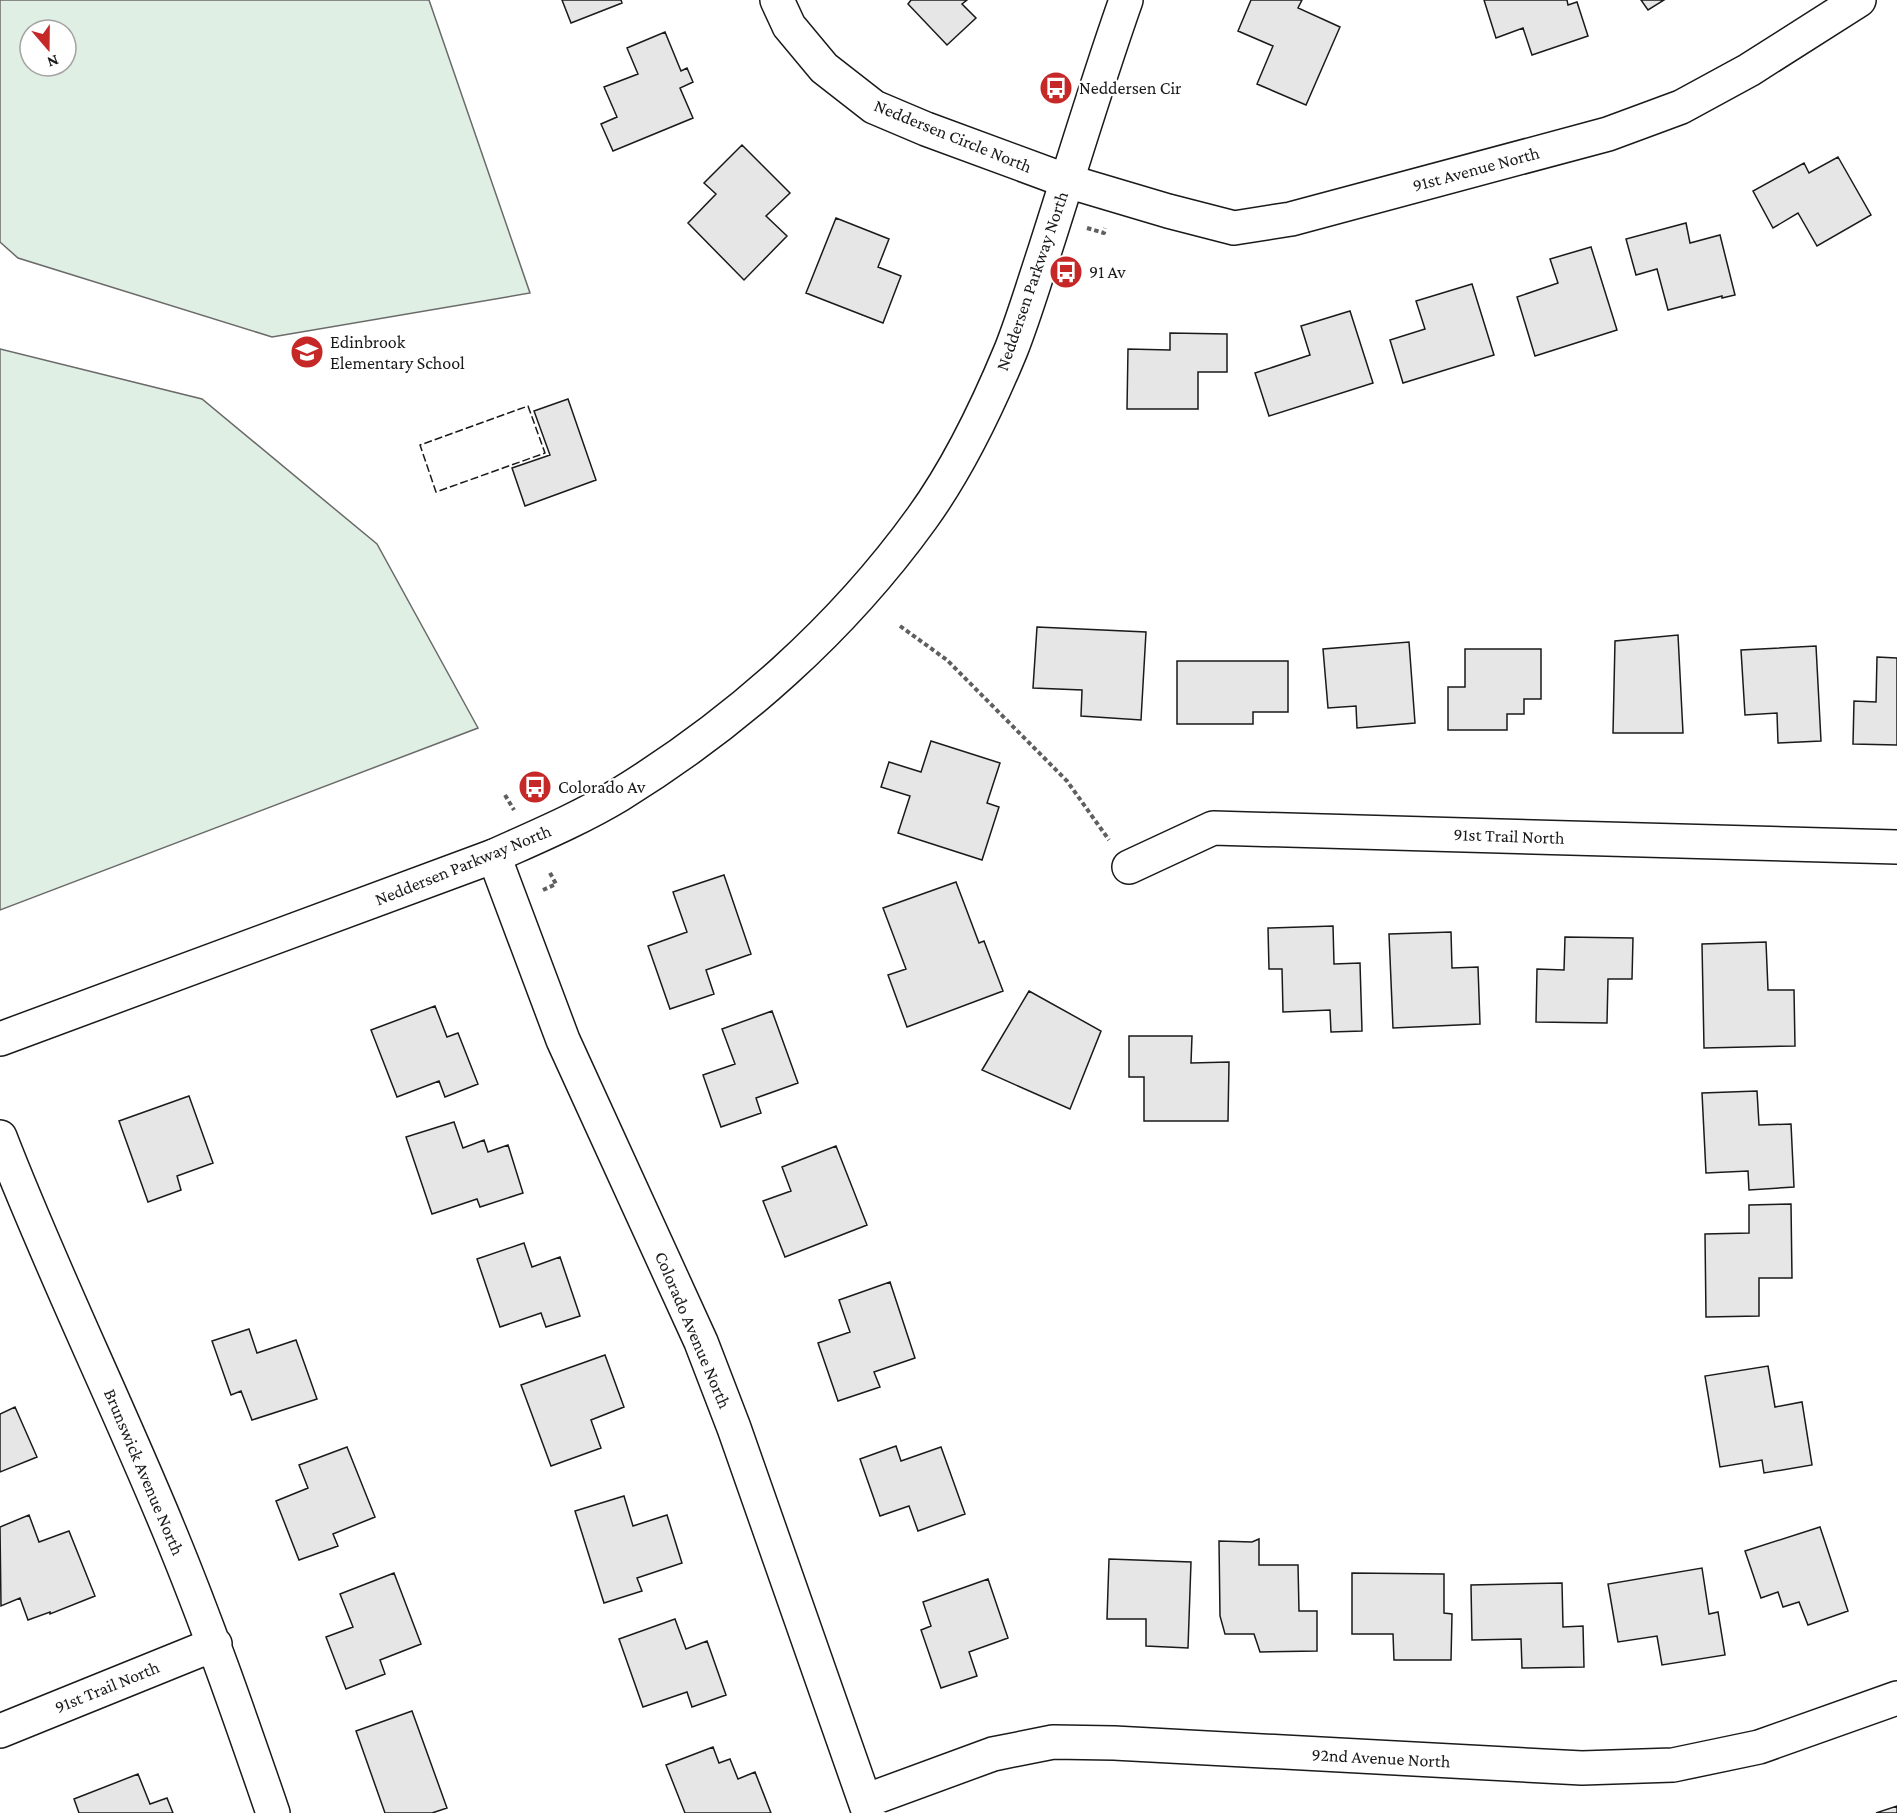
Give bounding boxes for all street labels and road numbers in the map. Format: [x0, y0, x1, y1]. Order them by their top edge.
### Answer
street label: Neddersen Circle North [871, 95, 1035, 177]
street label: 91st Avenue North [1410, 142, 1542, 196]
street label: Neddersen Parkway North [992, 188, 1072, 373]
street label: Neddersen Parkway North [372, 820, 554, 910]
street label: 91st Trail North [1453, 824, 1565, 848]
street label: Colorado Avenue North [651, 1249, 735, 1412]
street label: Brunswick Avenue North [100, 1386, 188, 1559]
street label: 91st Trail North [52, 1657, 163, 1717]
street label: 92nd Avenue North [1311, 1744, 1451, 1772]

